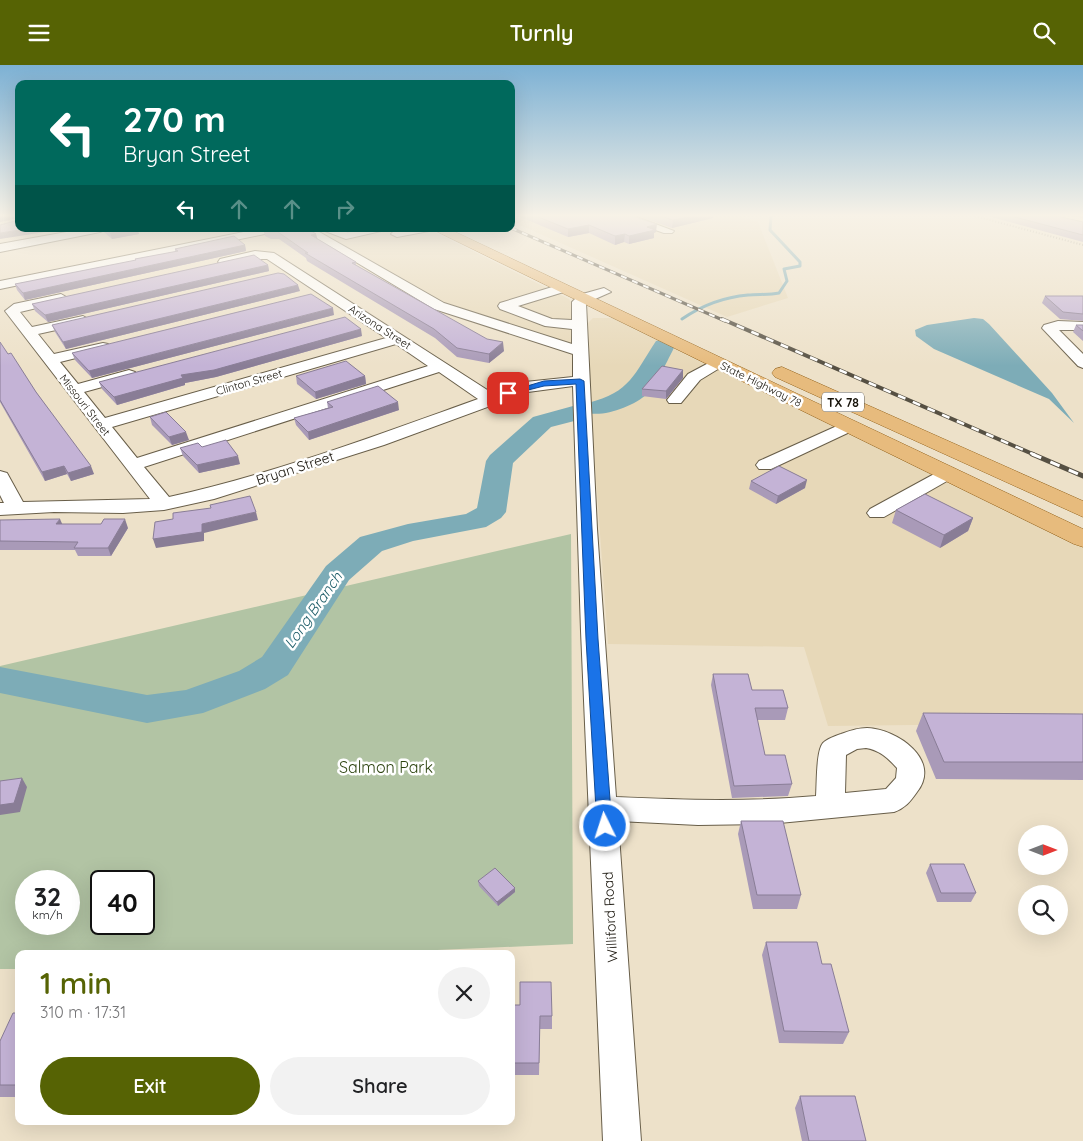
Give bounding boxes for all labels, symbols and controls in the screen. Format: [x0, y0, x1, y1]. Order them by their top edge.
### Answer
icon: menu [25, 19, 53, 47]
text: Turnly [509, 19, 574, 47]
icon: search [1030, 19, 1058, 47]
text: 270 m [123, 97, 226, 141]
icon: left [40, 100, 105, 165]
text: Bryan Street [123, 140, 250, 168]
icon: left [172, 195, 200, 223]
icon: ahead [225, 195, 253, 223]
icon: ahead [278, 195, 306, 223]
icon: right [331, 195, 359, 223]
street label: Arizona Street [346, 302, 414, 353]
street label: State Highway 78 [718, 358, 804, 410]
street label: Clinton Street [214, 366, 284, 398]
street label: Missouri Street [57, 371, 114, 439]
pin [487, 372, 529, 414]
icon: arrive [494, 379, 522, 407]
road number: TX 78 [822, 393, 864, 412]
street label: Bryan Street [254, 447, 337, 489]
water label: Long Branch [280, 568, 346, 652]
park label: Salmon Park [339, 757, 433, 777]
position arrow [578, 799, 630, 851]
north arrow [1018, 825, 1068, 875]
map controls [1018, 825, 1068, 935]
speed limit sign: 40 [90, 870, 155, 935]
street label: Williford Road [599, 871, 621, 963]
text: 32 [34, 881, 61, 912]
button: search [1018, 885, 1068, 935]
text: km/h [32, 907, 63, 922]
text: 1 min [40, 964, 112, 1002]
button: close [438, 967, 490, 1019]
text: 310 m · 17:31 [40, 1002, 126, 1022]
button: Exit [40, 1057, 260, 1115]
button: Share [270, 1057, 490, 1115]

